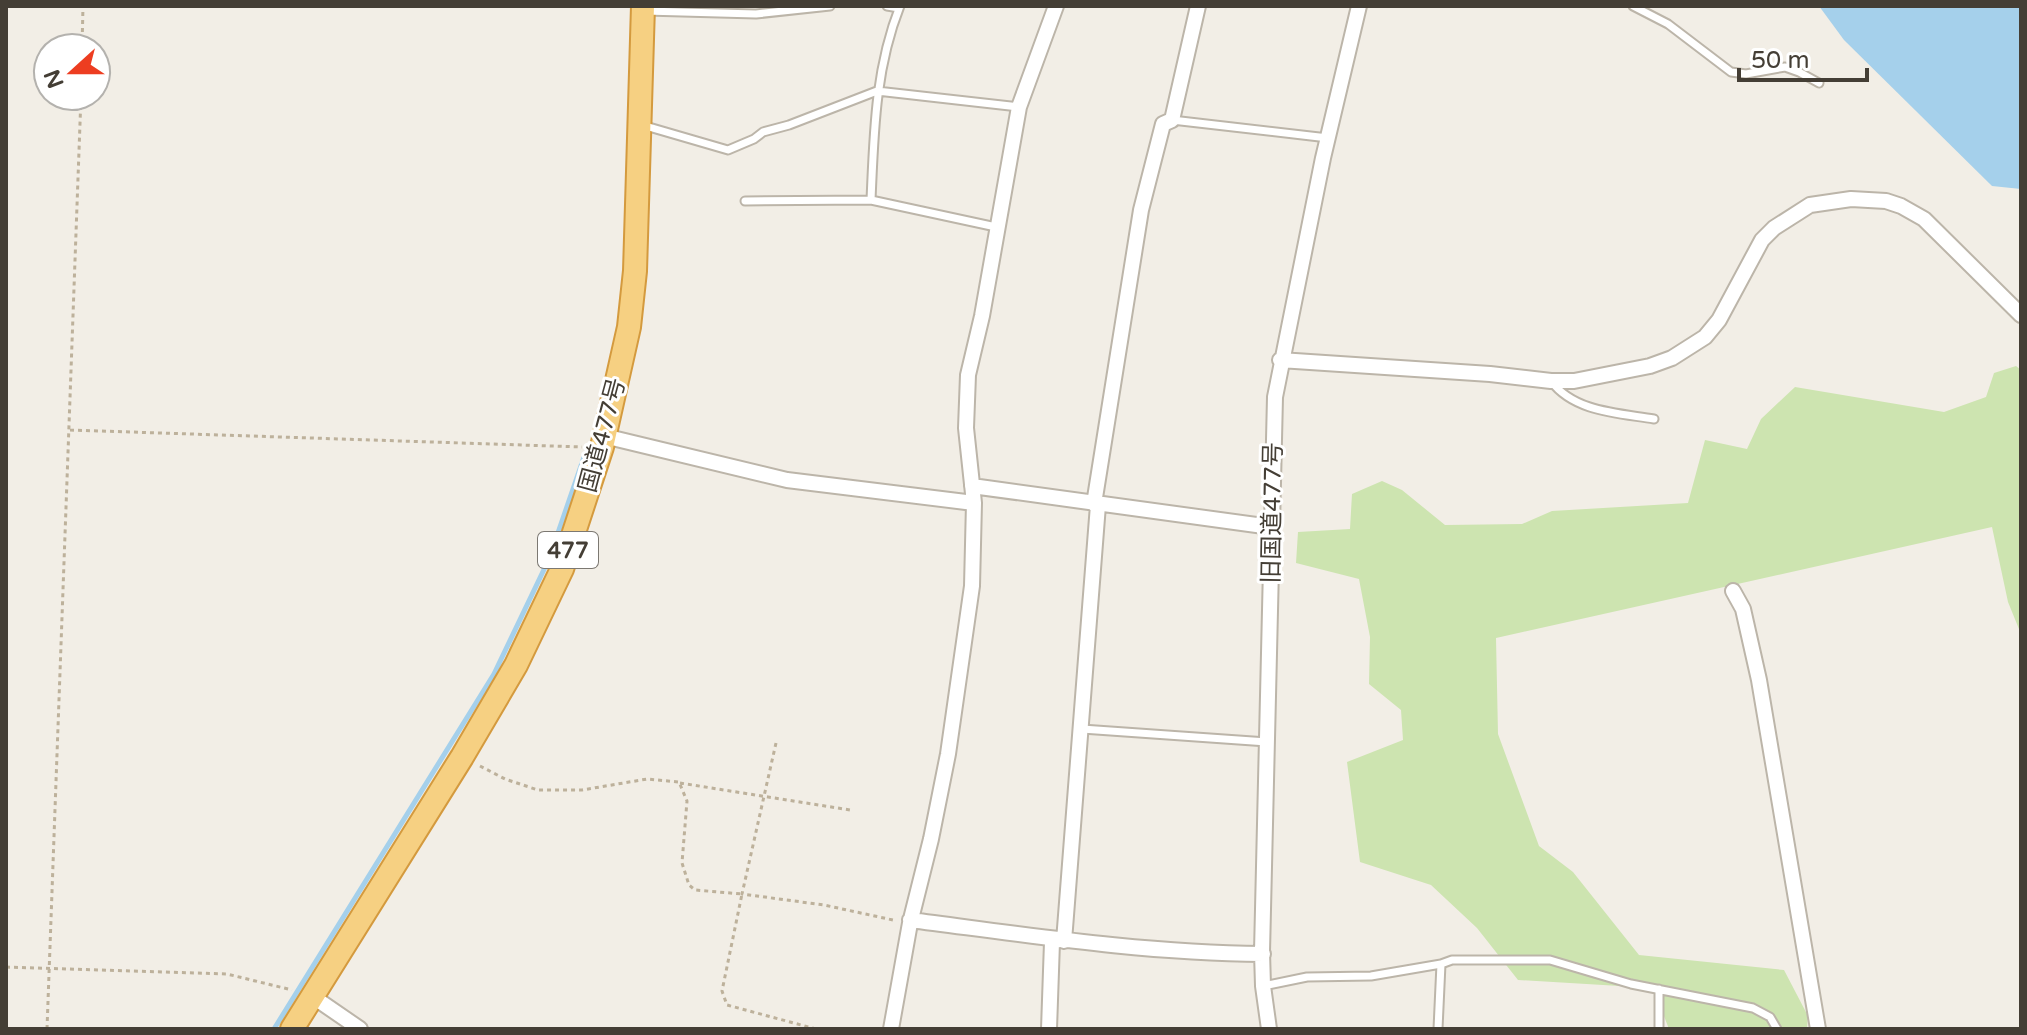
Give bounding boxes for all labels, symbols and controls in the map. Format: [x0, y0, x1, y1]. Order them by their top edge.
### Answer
north arrow [32, 32, 112, 112]
scale bar [1739, 32, 1867, 82]
text: 50 m [1751, 46, 1809, 75]
text: N [39, 66, 70, 92]
street label: 国道477号 [573, 375, 632, 495]
street label: 旧国道477号 [1257, 442, 1288, 584]
road number: 477 [538, 532, 598, 568]

